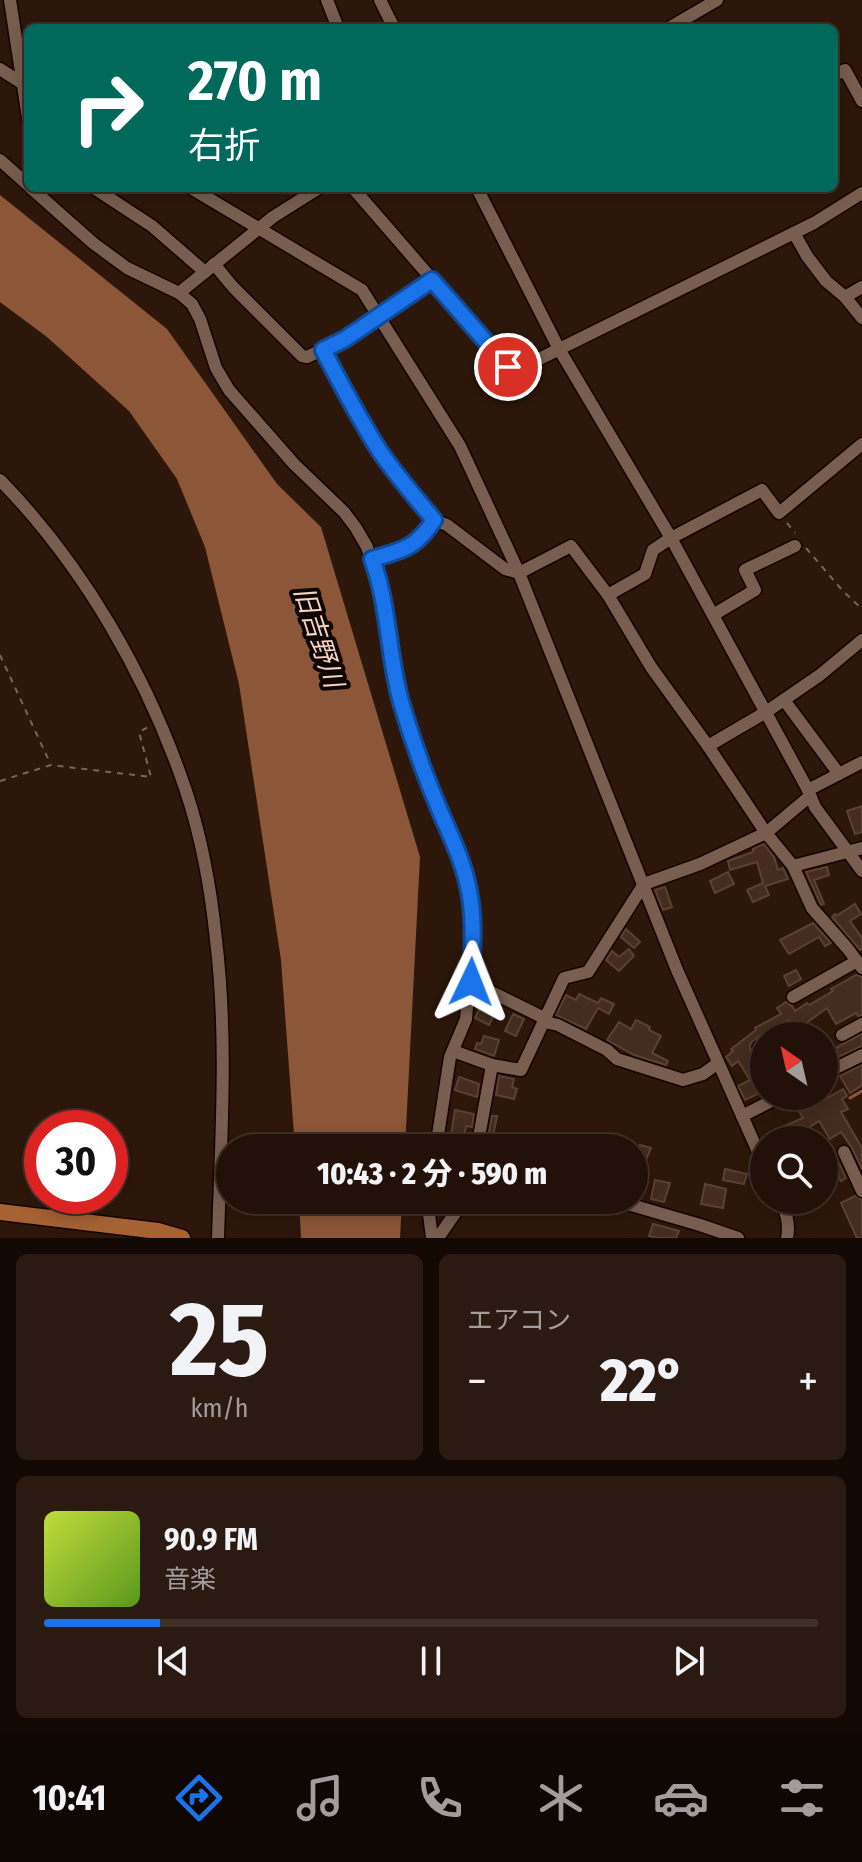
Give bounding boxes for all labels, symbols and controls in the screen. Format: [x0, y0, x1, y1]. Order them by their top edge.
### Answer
text: 270 m [188, 48, 322, 115]
icon: right [56, 56, 160, 160]
text: 右折 [188, 124, 260, 168]
pin [474, 333, 542, 401]
icon: arrive [486, 345, 530, 389]
water label: 旧吉野川 [288, 583, 350, 694]
position arrow [429, 940, 513, 1024]
north arrow [750, 1022, 838, 1110]
map controls [750, 1022, 838, 1214]
speed limit sign: 30 [24, 1110, 128, 1214]
button: search [750, 1126, 838, 1214]
text: 10:43 · 2 分 · 590 m [317, 1156, 547, 1192]
text: 25 [170, 1278, 269, 1403]
text: エアコン [467, 1305, 571, 1336]
text: 22° [600, 1345, 685, 1417]
text: − [467, 1355, 487, 1408]
text: + [798, 1355, 818, 1408]
text: km/h [191, 1393, 248, 1424]
text: 90.9 FM [164, 1522, 258, 1558]
text: 音楽 [164, 1564, 216, 1595]
icon: previous [151, 1639, 195, 1683]
icon: pause [409, 1639, 453, 1683]
icon: next [667, 1639, 711, 1683]
icon: directions [171, 1770, 227, 1826]
icon: music [292, 1770, 348, 1826]
icon: phone [412, 1770, 468, 1826]
icon: climate [533, 1770, 589, 1826]
icon: car [653, 1770, 709, 1826]
icon: filters [774, 1770, 830, 1826]
text: 10:41 [32, 1776, 107, 1820]

